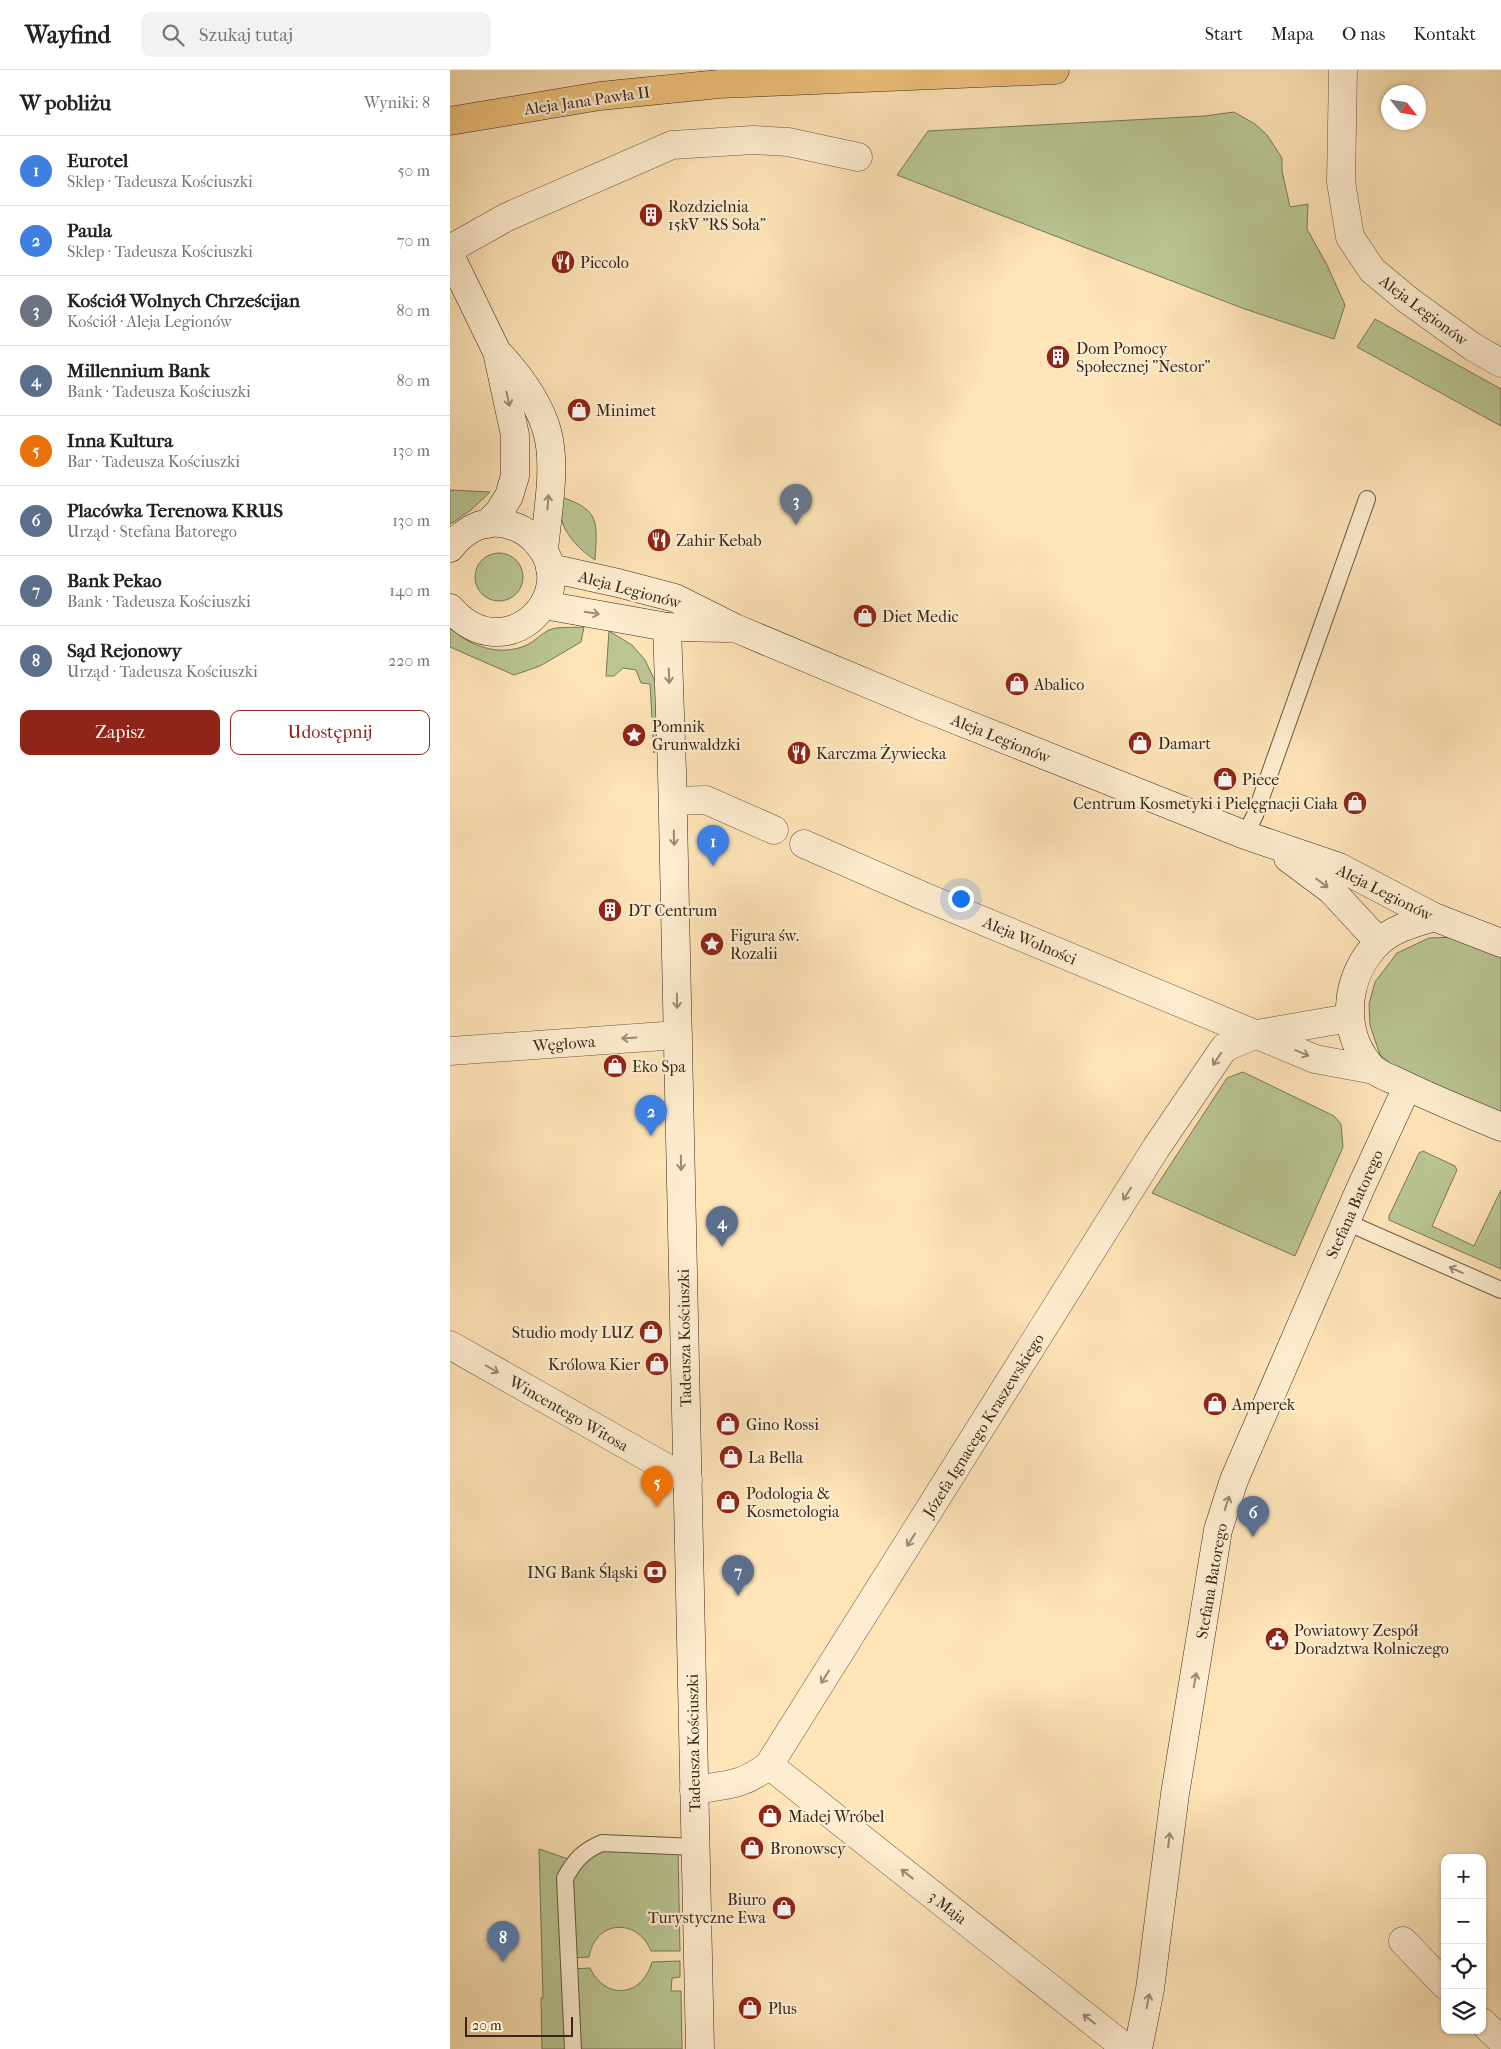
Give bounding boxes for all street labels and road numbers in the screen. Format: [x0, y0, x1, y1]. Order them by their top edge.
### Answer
street label: Aleja Jana Pawła II [522, 82, 651, 119]
street label: Aleja Legionów [1375, 271, 1472, 350]
street label: Aleja Legionów [576, 566, 684, 613]
street label: Aleja Legionów [948, 710, 1054, 767]
street label: Aleja Legionów [1333, 860, 1437, 925]
street label: Aleja Wolności [979, 912, 1080, 969]
street label: Węglowa [531, 1032, 596, 1055]
street label: Stefana Batorego [1322, 1147, 1387, 1262]
street label: Tadeusza Kościuszki [674, 1268, 695, 1407]
street label: Józefa Ignacego Kraszewskiego [918, 1330, 1048, 1522]
street label: Wincentego Witosa [505, 1371, 632, 1456]
street label: Stefana Batorego [1192, 1522, 1231, 1641]
street label: Tadeusza Kościuszki [683, 1673, 704, 1812]
street label: 3 Maja [925, 1887, 971, 1929]

